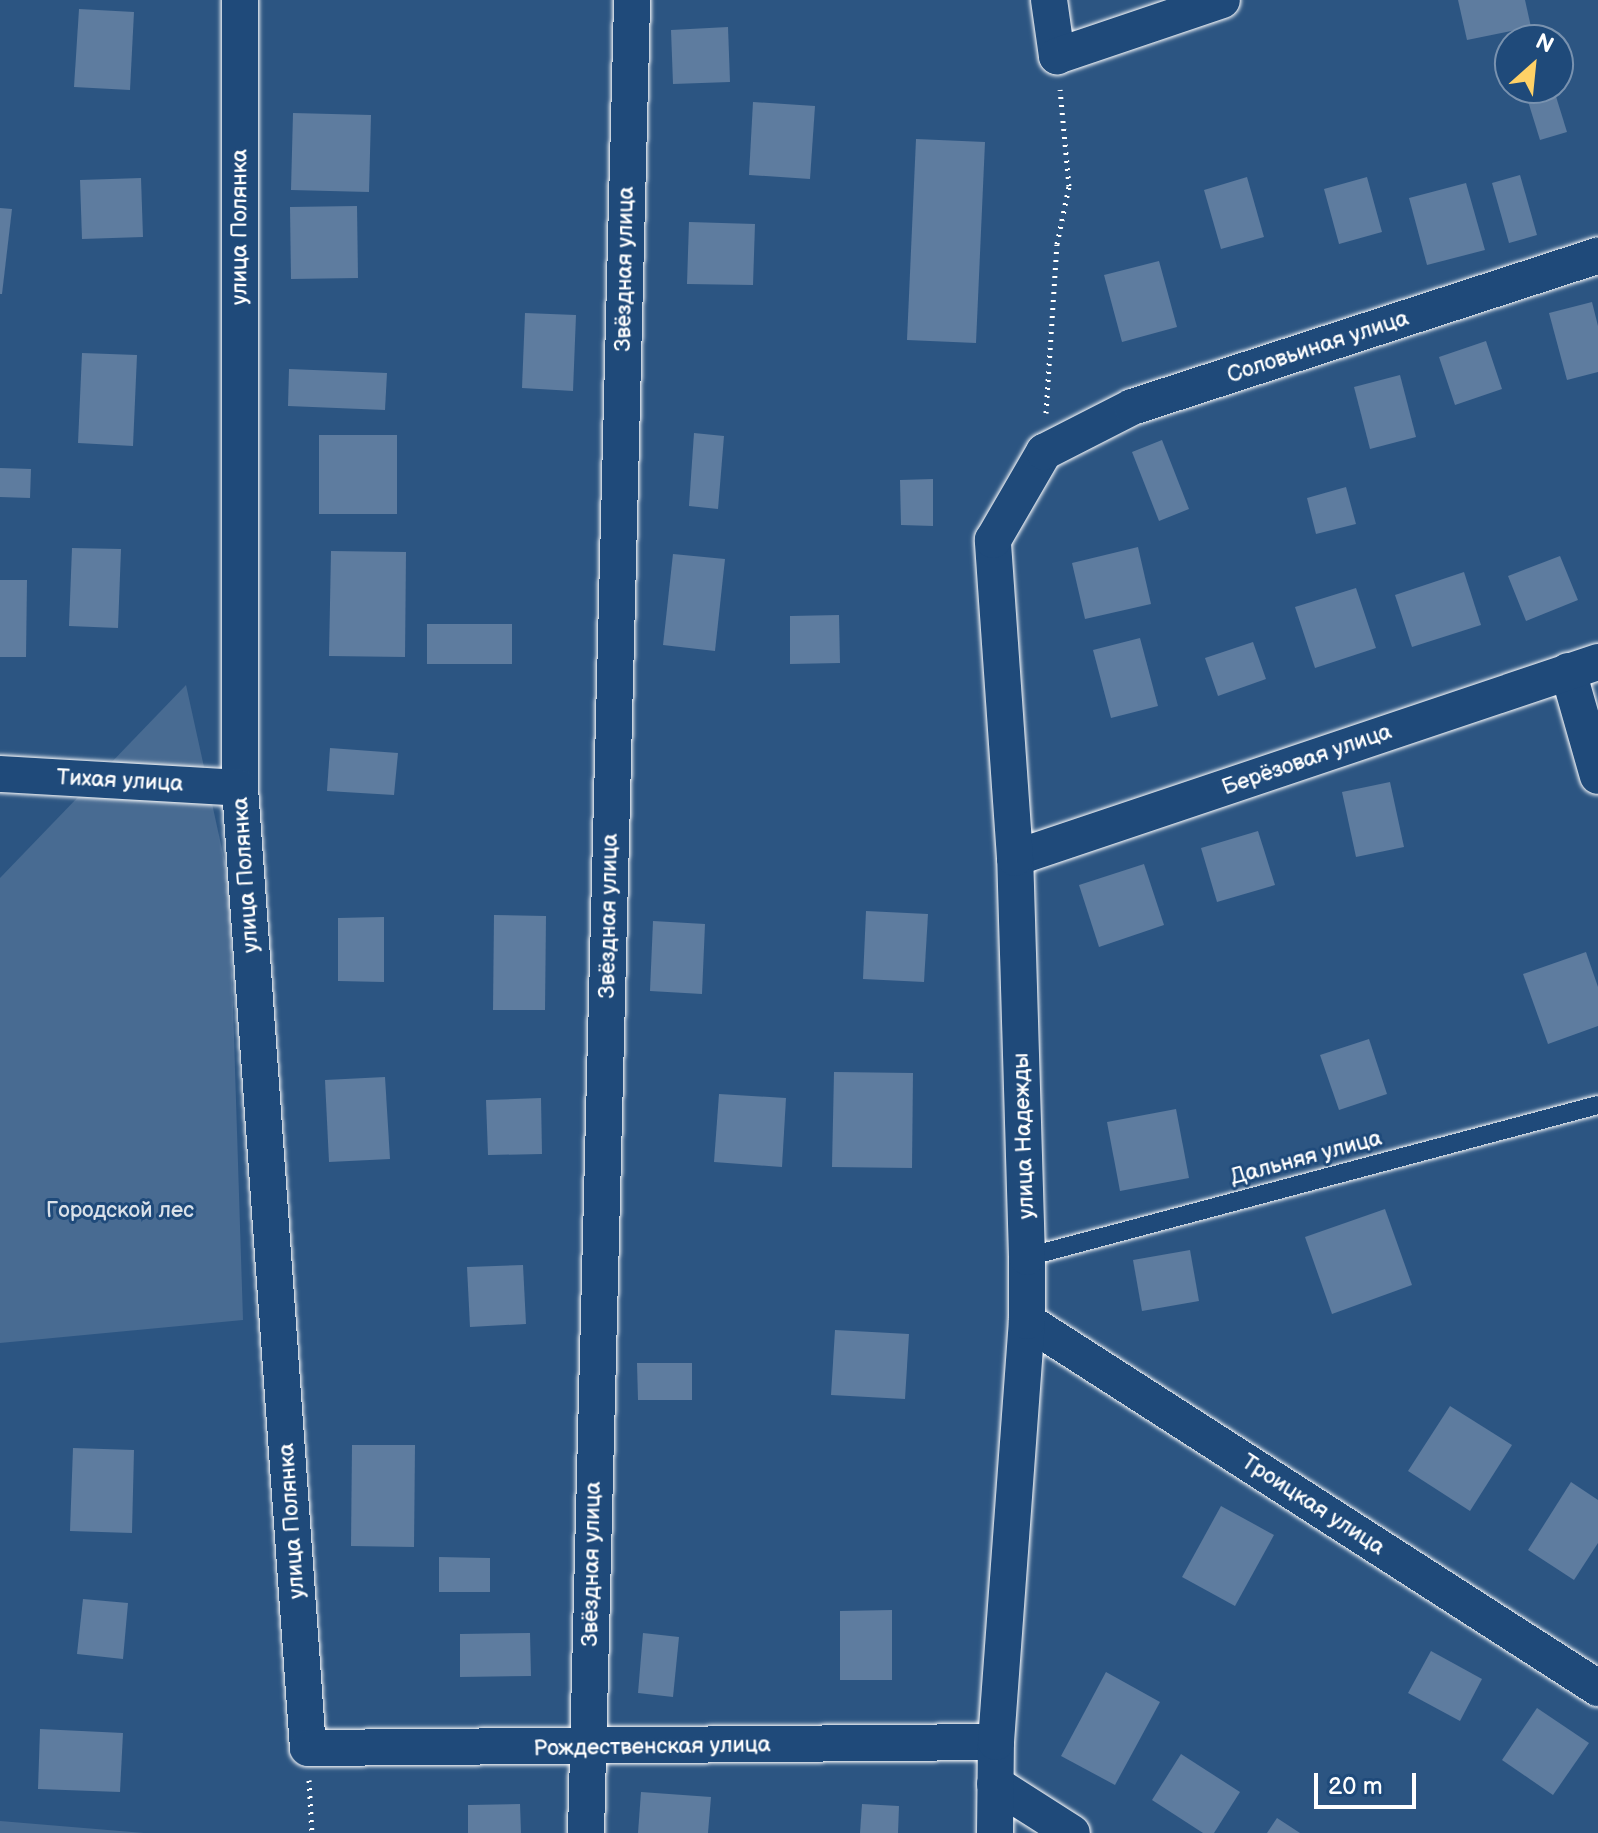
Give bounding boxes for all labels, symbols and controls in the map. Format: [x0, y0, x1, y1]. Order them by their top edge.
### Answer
north arrow [1494, 24, 1574, 104]
text: N [1531, 28, 1558, 60]
street label: улица Полянка [227, 149, 253, 305]
street label: Звёздная улица [610, 186, 640, 352]
street label: Соловьиная улица [1224, 305, 1412, 389]
street label: Берёзовая улица [1219, 719, 1395, 801]
street label: Тихая улица [56, 764, 184, 798]
street label: улица Полянка [227, 796, 265, 954]
street label: Звёздная улица [594, 833, 624, 999]
street label: улица Надежды [1008, 1052, 1040, 1220]
street label: Дальняя улица [1227, 1125, 1385, 1191]
park label: Городской лес [46, 1198, 194, 1224]
street label: улица Полянка [273, 1442, 311, 1600]
street label: Троицкая улица [1237, 1449, 1389, 1561]
street label: Звёздная улица [577, 1481, 607, 1647]
street label: Рождественская улица [533, 1732, 771, 1762]
scale bar [1318, 1757, 1420, 1807]
text: 20 m [1328, 1772, 1383, 1801]

